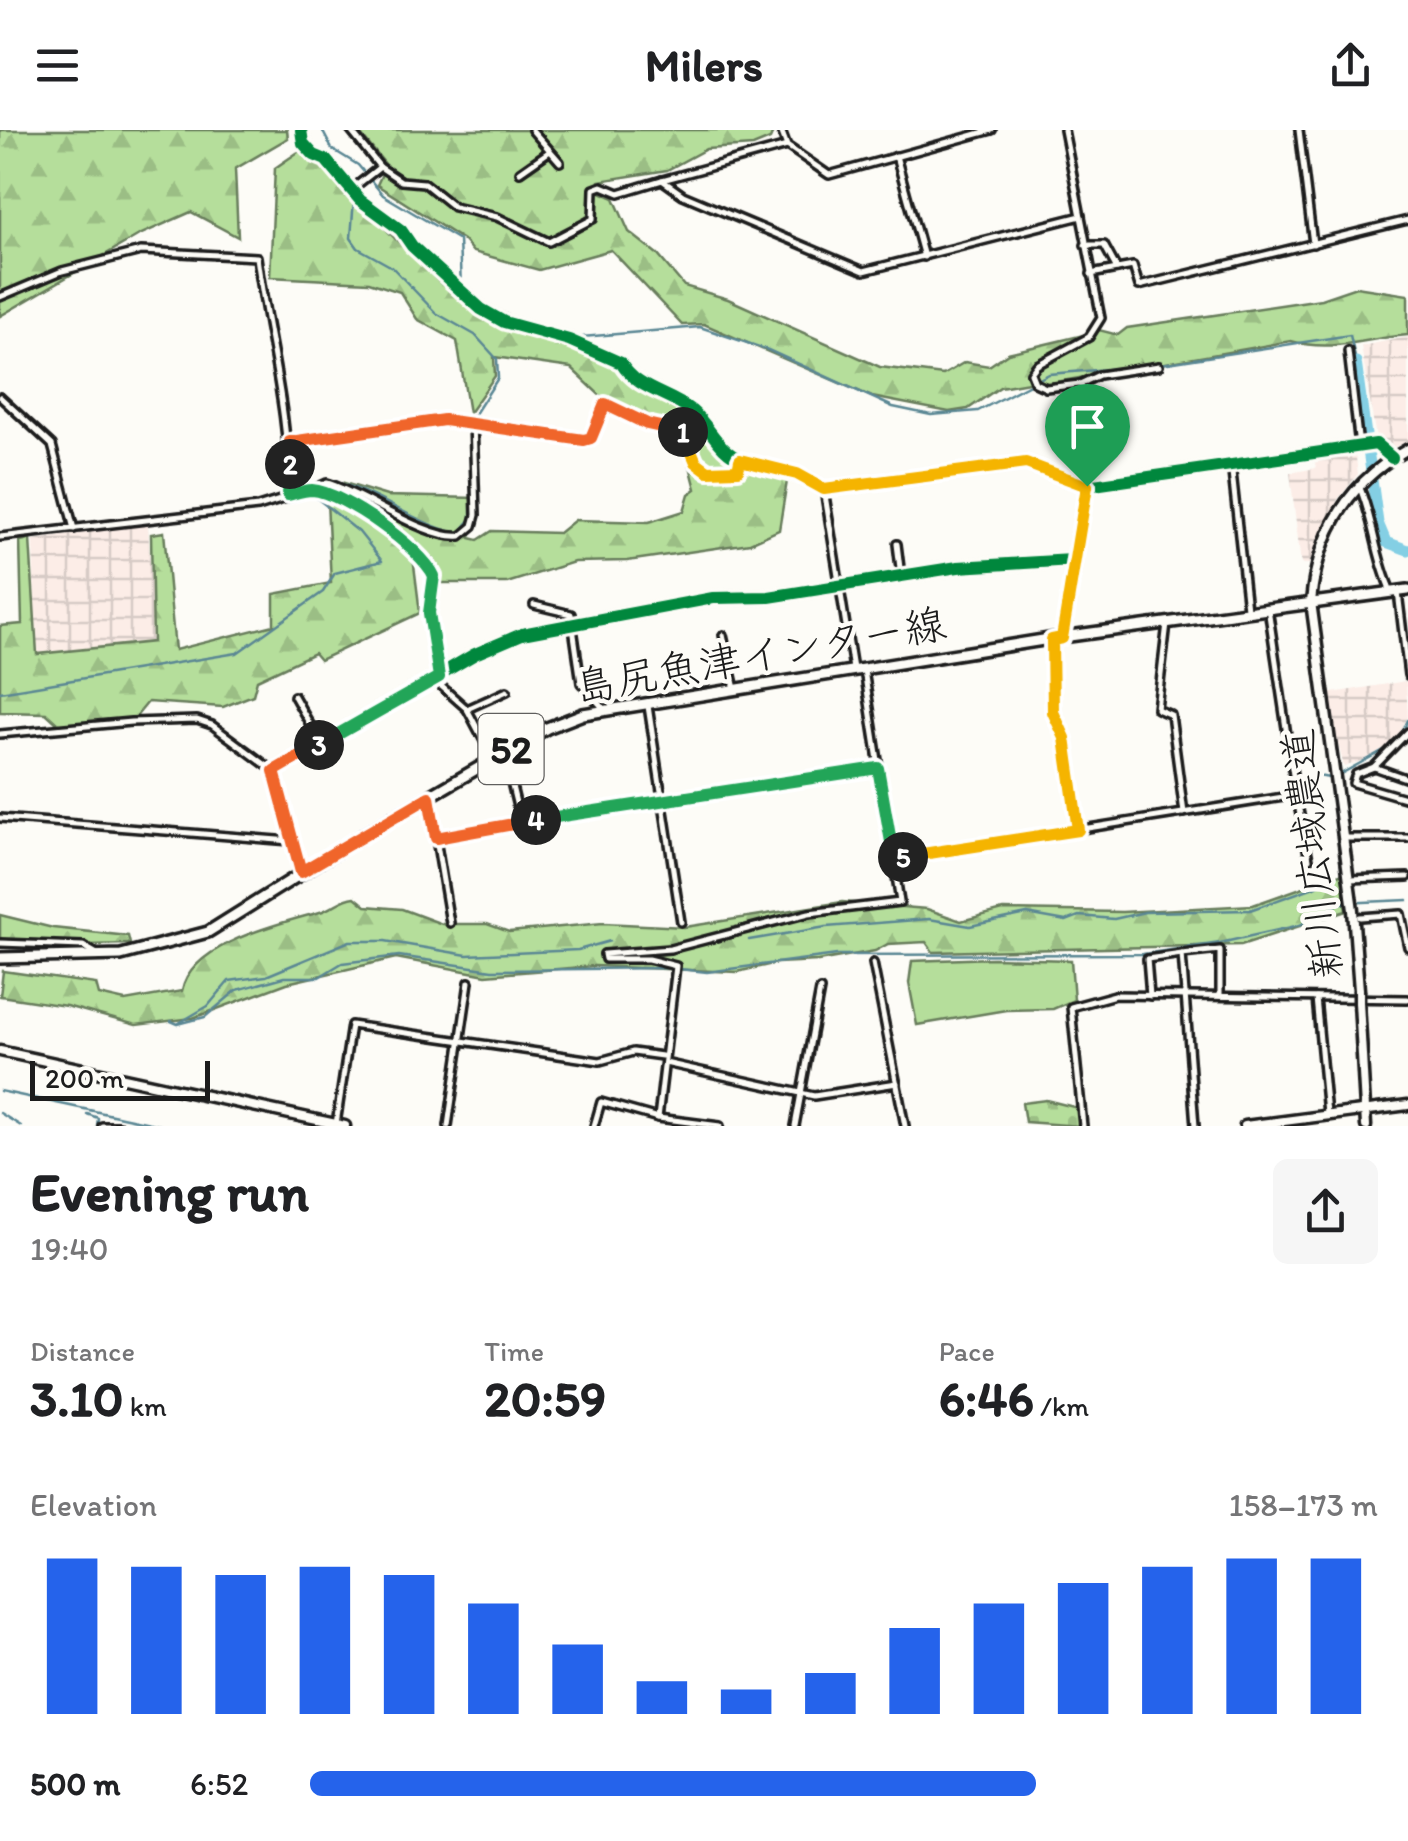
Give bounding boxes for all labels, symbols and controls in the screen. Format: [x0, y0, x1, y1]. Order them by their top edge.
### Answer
icon: menu [30, 38, 85, 93]
text: Milers [645, 38, 763, 92]
icon: share [1323, 38, 1378, 93]
pin [1045, 384, 1130, 487]
icon: arrive [1060, 399, 1115, 454]
pin: 1 [658, 407, 708, 457]
text: 1 [677, 415, 690, 449]
pin: 2 [265, 439, 315, 489]
text: 2 [283, 447, 297, 481]
street label: 島尻魚津インター線 [570, 597, 950, 713]
road number: 52 [478, 714, 544, 784]
pin: 3 [294, 720, 344, 770]
street label: 新川広域農道 [1271, 726, 1353, 982]
text: 3 [311, 728, 327, 762]
pin: 4 [511, 795, 561, 845]
text: 4 [528, 803, 544, 837]
pin: 5 [878, 832, 928, 882]
text: 5 [896, 840, 910, 874]
scale bar [30, 1056, 210, 1100]
text: 200 m [45, 1061, 124, 1095]
text: Evening run [30, 1159, 309, 1225]
button: share [1273, 1159, 1378, 1264]
text: 19:40 [30, 1230, 108, 1268]
text: Distance [30, 1334, 135, 1368]
text: Time [484, 1334, 544, 1368]
text: Pace [939, 1334, 995, 1368]
text: 3.10 [30, 1368, 124, 1429]
text: 20:59 [484, 1368, 606, 1429]
text: 6:46 [939, 1368, 1034, 1429]
text: km [124, 1389, 167, 1423]
text: /km [1034, 1389, 1089, 1423]
text: Elevation [30, 1486, 157, 1524]
text: 158–173 m [1229, 1486, 1378, 1524]
text: 500 m [30, 1765, 120, 1803]
text: 6:52 [190, 1765, 248, 1803]

